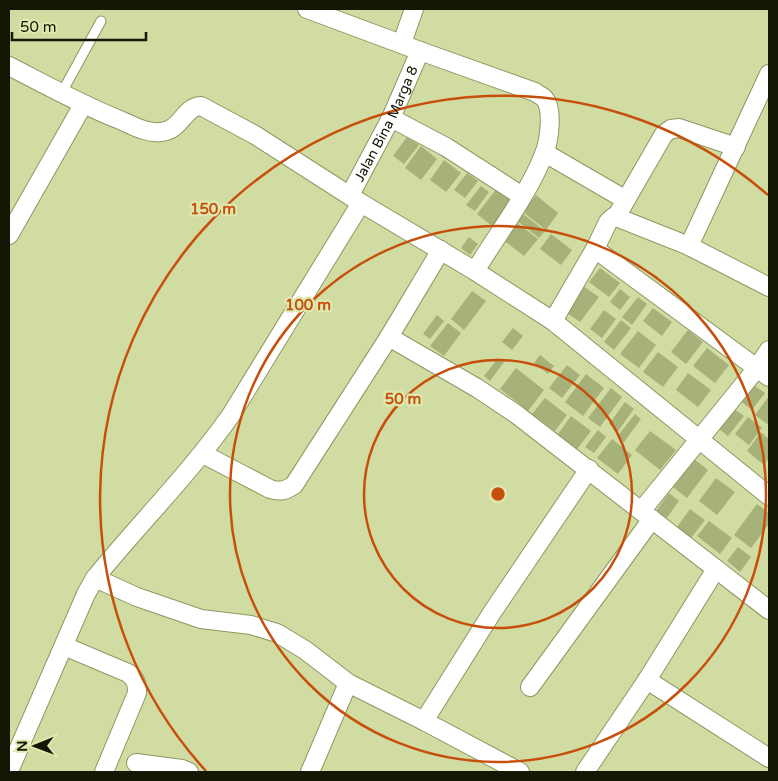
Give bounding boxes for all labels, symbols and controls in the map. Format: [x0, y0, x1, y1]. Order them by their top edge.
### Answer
scale bar [12, 10, 146, 42]
text: 50 m [20, 18, 57, 36]
street label: Jalan Bina Marga 8 [351, 63, 422, 185]
text: 150 m [190, 200, 236, 218]
text: 100 m [285, 296, 331, 314]
text: 50 m [385, 390, 421, 408]
centre of rings [489, 485, 507, 503]
north arrow [10, 721, 60, 771]
text: N [14, 740, 31, 752]

